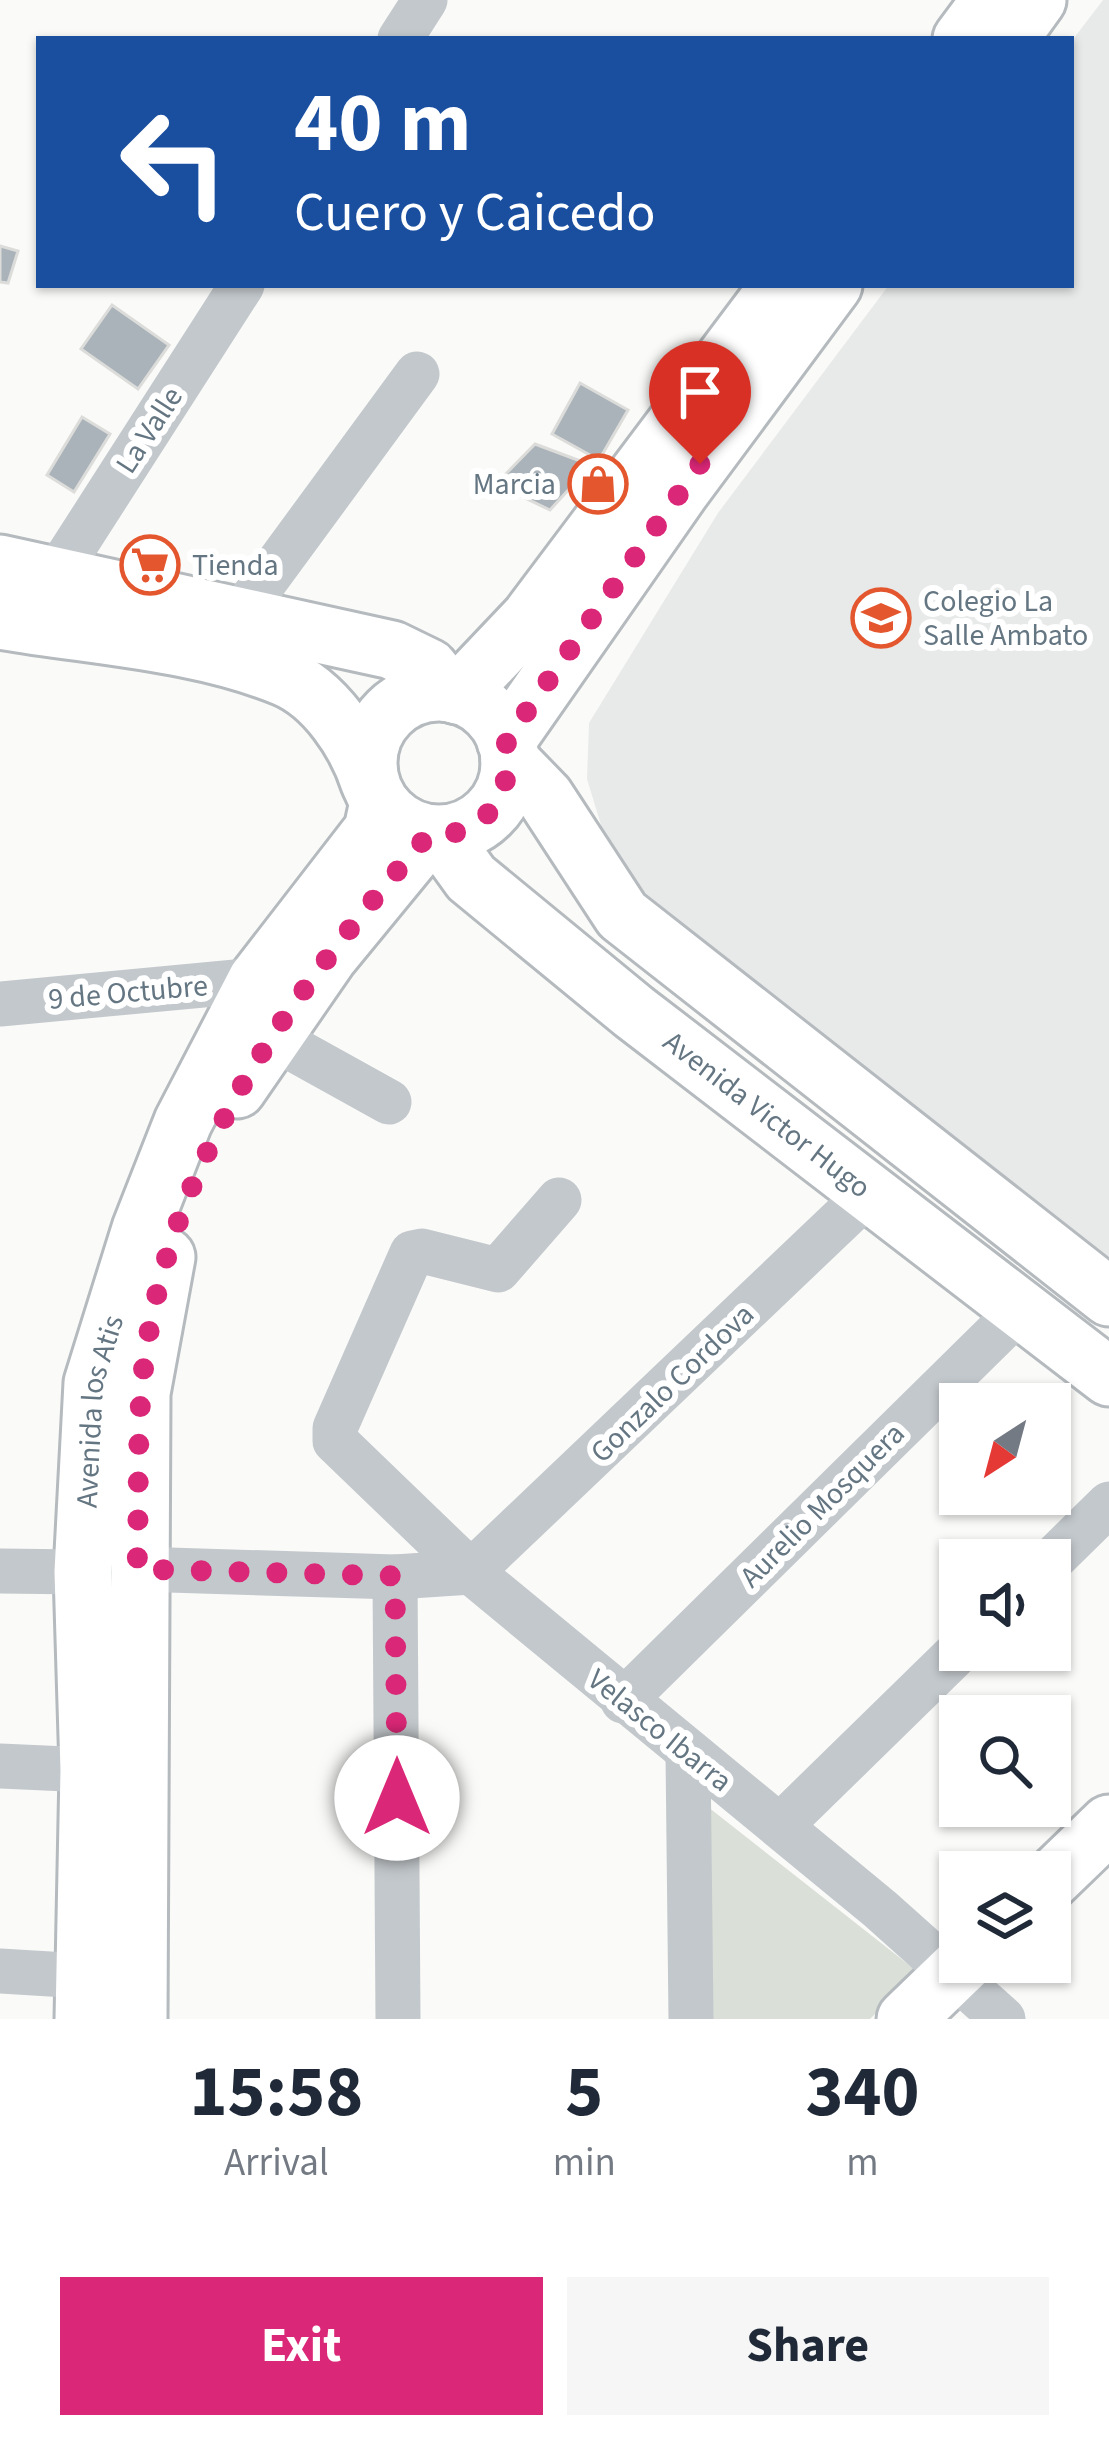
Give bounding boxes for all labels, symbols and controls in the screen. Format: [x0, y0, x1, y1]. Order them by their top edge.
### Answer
text: 40 m [294, 64, 472, 184]
icon: left [96, 84, 252, 240]
text: Cuero y Caicedo [294, 175, 656, 252]
pin [649, 341, 751, 464]
icon: arrive [667, 359, 733, 425]
street label: La Valle [105, 378, 194, 482]
shop icon: Marcia [567, 453, 629, 515]
place label: Marcia [473, 463, 556, 506]
supermarket icon: Tienda [119, 534, 181, 596]
place label: Tienda [192, 544, 279, 587]
place label: Colegio La Salle Ambato [923, 580, 1088, 657]
school or university icon: Colegio La Salle Ambato [850, 587, 912, 649]
street label: 9 de Octubre [47, 964, 210, 1021]
street label: Avenida Victor Hugo [654, 1021, 880, 1209]
street label: Gonzalo Cordova [581, 1294, 764, 1473]
street label: Avenida los Atis [65, 1310, 135, 1509]
north arrow [939, 1383, 1071, 1515]
map controls [939, 1383, 1071, 1983]
street label: Aurelio Mosquera [730, 1413, 915, 1598]
button: sound [939, 1539, 1071, 1671]
street label: Velasco Ibarra [578, 1659, 741, 1802]
button: search [939, 1695, 1071, 1827]
position arrow [334, 1735, 460, 1861]
button: layers [939, 1851, 1071, 1983]
text: 15:58 [190, 2041, 363, 2144]
text: 5 [565, 2041, 603, 2144]
text: 340 [805, 2041, 920, 2144]
text: Arrival [224, 2135, 329, 2191]
text: min [553, 2135, 616, 2191]
text: m [846, 2135, 879, 2191]
button: Exit [60, 2277, 543, 2415]
button: Share [567, 2277, 1049, 2415]

